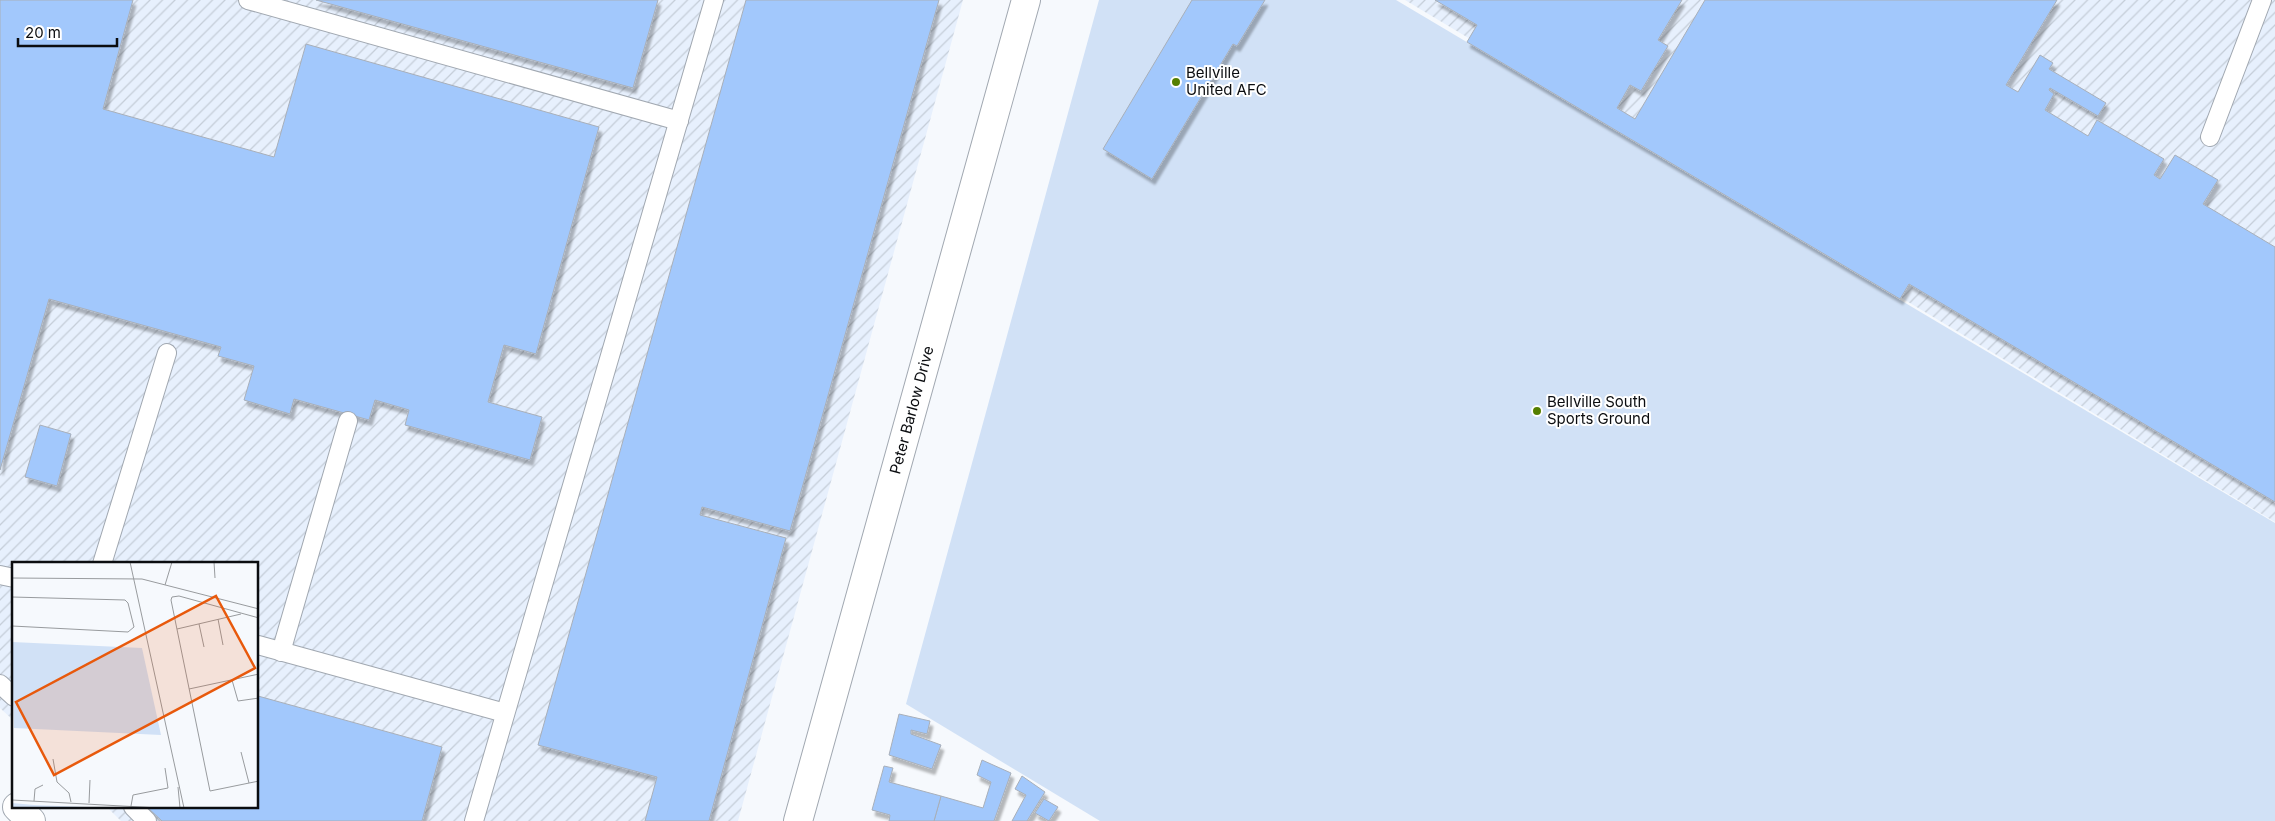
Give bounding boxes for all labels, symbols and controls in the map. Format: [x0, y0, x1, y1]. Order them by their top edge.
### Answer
scale bar [18, 15, 116, 47]
text: 20 m [25, 23, 61, 42]
place label: Bellville United AFC [1186, 63, 1267, 99]
marker: Bellville United AFC [1170, 76, 1182, 88]
street label: Peter Barlow Drive [885, 344, 938, 476]
place label: Bellville South Sports Ground [1547, 392, 1650, 428]
marker: Bellville South Sports Ground [1531, 405, 1543, 417]
inset map [12, 562, 259, 808]

